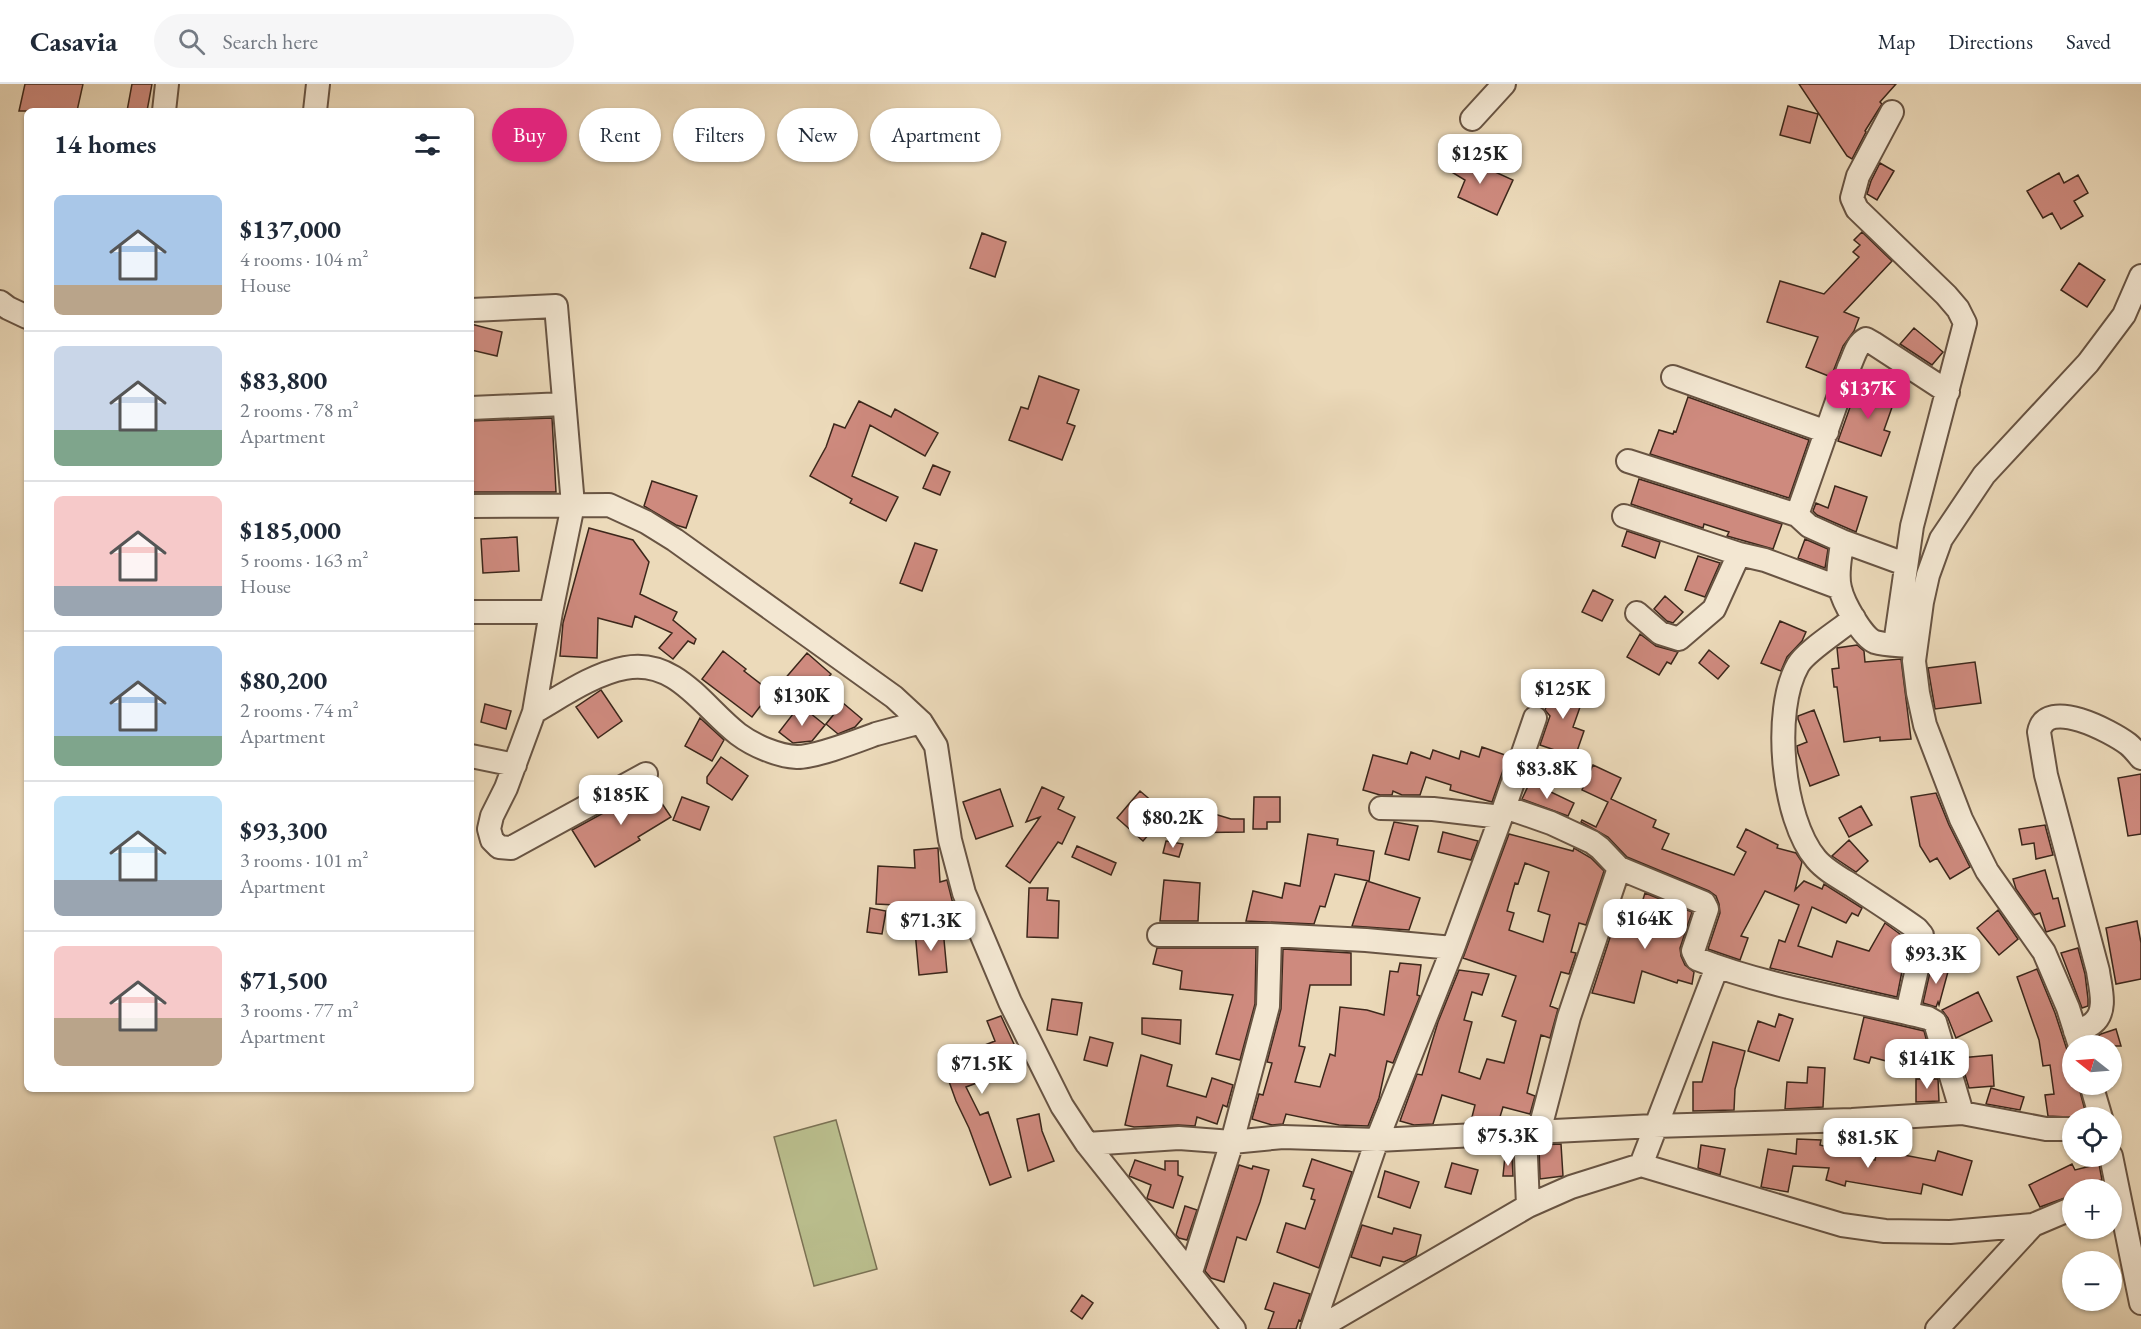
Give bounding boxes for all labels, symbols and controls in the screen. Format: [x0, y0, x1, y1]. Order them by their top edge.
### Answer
search box [154, 14, 574, 68]
text: Casavia [30, 23, 118, 59]
icon: search [175, 25, 208, 58]
text: Search here [223, 27, 318, 56]
text: Map [1878, 28, 1915, 55]
text: Directions [1948, 28, 2033, 55]
text: Saved [2066, 28, 2111, 55]
chip: Buy [492, 108, 567, 162]
chip: Rent [579, 108, 661, 162]
chip: Filters [673, 108, 765, 162]
chip: New [777, 108, 858, 162]
chip: Apartment [870, 108, 1001, 162]
text: 14 homes [54, 127, 156, 161]
icon: filters [411, 128, 444, 161]
pin: $125K [1438, 134, 1522, 185]
text: $125K [1452, 140, 1508, 166]
text: $137,000 [240, 212, 341, 246]
icon: home [102, 219, 174, 291]
text: 4 rooms · 104 m² [240, 246, 368, 272]
text: House [240, 272, 291, 298]
text: $83,800 [240, 363, 327, 397]
pin: $137K [1826, 369, 1910, 420]
icon: home [102, 370, 174, 442]
text: $137K [1840, 375, 1896, 401]
text: 2 rooms · 78 m² [240, 397, 359, 423]
text: Apartment [240, 423, 325, 449]
text: $185,000 [240, 513, 341, 547]
icon: home [102, 520, 174, 592]
text: 5 rooms · 163 m² [240, 547, 368, 573]
text: House [240, 573, 291, 599]
text: $80,200 [240, 663, 327, 697]
pin: $125K [1521, 669, 1605, 720]
icon: home [102, 670, 174, 742]
text: $125K [1535, 675, 1591, 701]
pin: $130K [760, 676, 844, 727]
text: $130K [774, 682, 830, 708]
text: 2 rooms · 74 m² [240, 697, 359, 723]
text: Apartment [240, 723, 325, 749]
pin: $83.8K [1498, 749, 1596, 800]
text: $83.8K [1516, 755, 1578, 781]
pin: $185K [579, 775, 663, 826]
text: $185K [593, 781, 649, 807]
pin: $80.2K [1124, 798, 1222, 849]
text: $80.2K [1142, 804, 1204, 830]
text: $93,300 [240, 813, 327, 847]
icon: home [102, 820, 174, 892]
text: 3 rooms · 101 m² [240, 847, 368, 873]
text: Apartment [240, 873, 325, 899]
pin: $164K [1603, 899, 1687, 950]
pin: $71.3K [882, 901, 980, 952]
text: $164K [1617, 905, 1673, 931]
text: $71.3K [900, 907, 962, 933]
pin: $93.3K [1887, 934, 1985, 985]
text: $93.3K [1905, 940, 1967, 966]
text: $71,500 [240, 963, 327, 997]
icon: home [102, 970, 174, 1042]
text: 3 rooms · 77 m² [240, 997, 359, 1023]
text: Apartment [240, 1023, 325, 1049]
north arrow [2062, 1035, 2122, 1095]
map controls [2062, 1035, 2122, 1311]
pin: $141K [1885, 1039, 1969, 1090]
pin: $71.5K [933, 1044, 1031, 1095]
text: $141K [1899, 1045, 1955, 1071]
text: $71.5K [951, 1050, 1013, 1076]
button: locate [2062, 1107, 2122, 1167]
pin: $75.3K [1459, 1116, 1557, 1167]
pin: $81.5K [1819, 1118, 1917, 1169]
text: $75.3K [1477, 1122, 1539, 1148]
text: $81.5K [1837, 1124, 1899, 1150]
button: + [2062, 1179, 2122, 1239]
button: − [2062, 1251, 2122, 1311]

